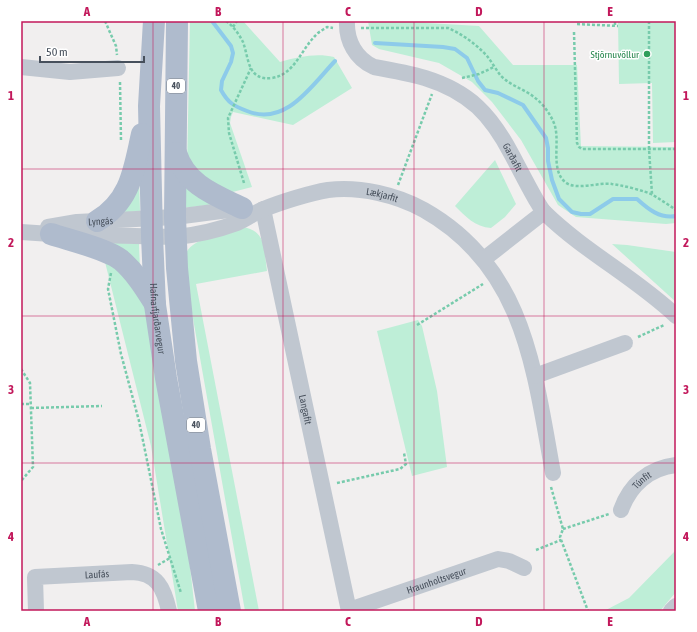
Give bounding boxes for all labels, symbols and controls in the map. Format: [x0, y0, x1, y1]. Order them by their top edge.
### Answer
text: A [83, 4, 91, 19]
text: B [215, 4, 222, 19]
text: C [345, 4, 351, 19]
text: D [475, 4, 483, 19]
text: E [607, 4, 613, 19]
scale bar [40, 38, 144, 64]
text: 50 m [46, 45, 68, 59]
place label: Stjörnuvöllur [590, 49, 640, 60]
marker: Stjörnuvöllur [642, 49, 652, 59]
road number: 40 [167, 79, 185, 93]
text: 1 [8, 88, 14, 103]
text: 1 [683, 88, 689, 103]
street label: Garðafit [501, 141, 525, 173]
street label: Lækjarfit [366, 185, 400, 204]
street label: Lyngás [88, 215, 114, 227]
text: 2 [8, 235, 14, 250]
text: 2 [683, 235, 689, 250]
street label: Hafnarfjarðarvegur [149, 283, 168, 356]
text: 3 [8, 382, 14, 397]
text: 3 [683, 382, 689, 397]
street label: Langafit [297, 394, 314, 425]
road number: 40 [187, 418, 205, 432]
street label: Túnfit [630, 469, 653, 491]
text: 4 [7, 529, 14, 544]
text: 4 [682, 529, 689, 544]
street label: Hraunholtsvegur [405, 565, 468, 595]
street label: Laufás [84, 568, 110, 580]
text: A [83, 614, 91, 629]
text: B [215, 614, 222, 629]
text: C [345, 614, 351, 629]
text: D [475, 614, 483, 629]
text: E [607, 614, 613, 629]

